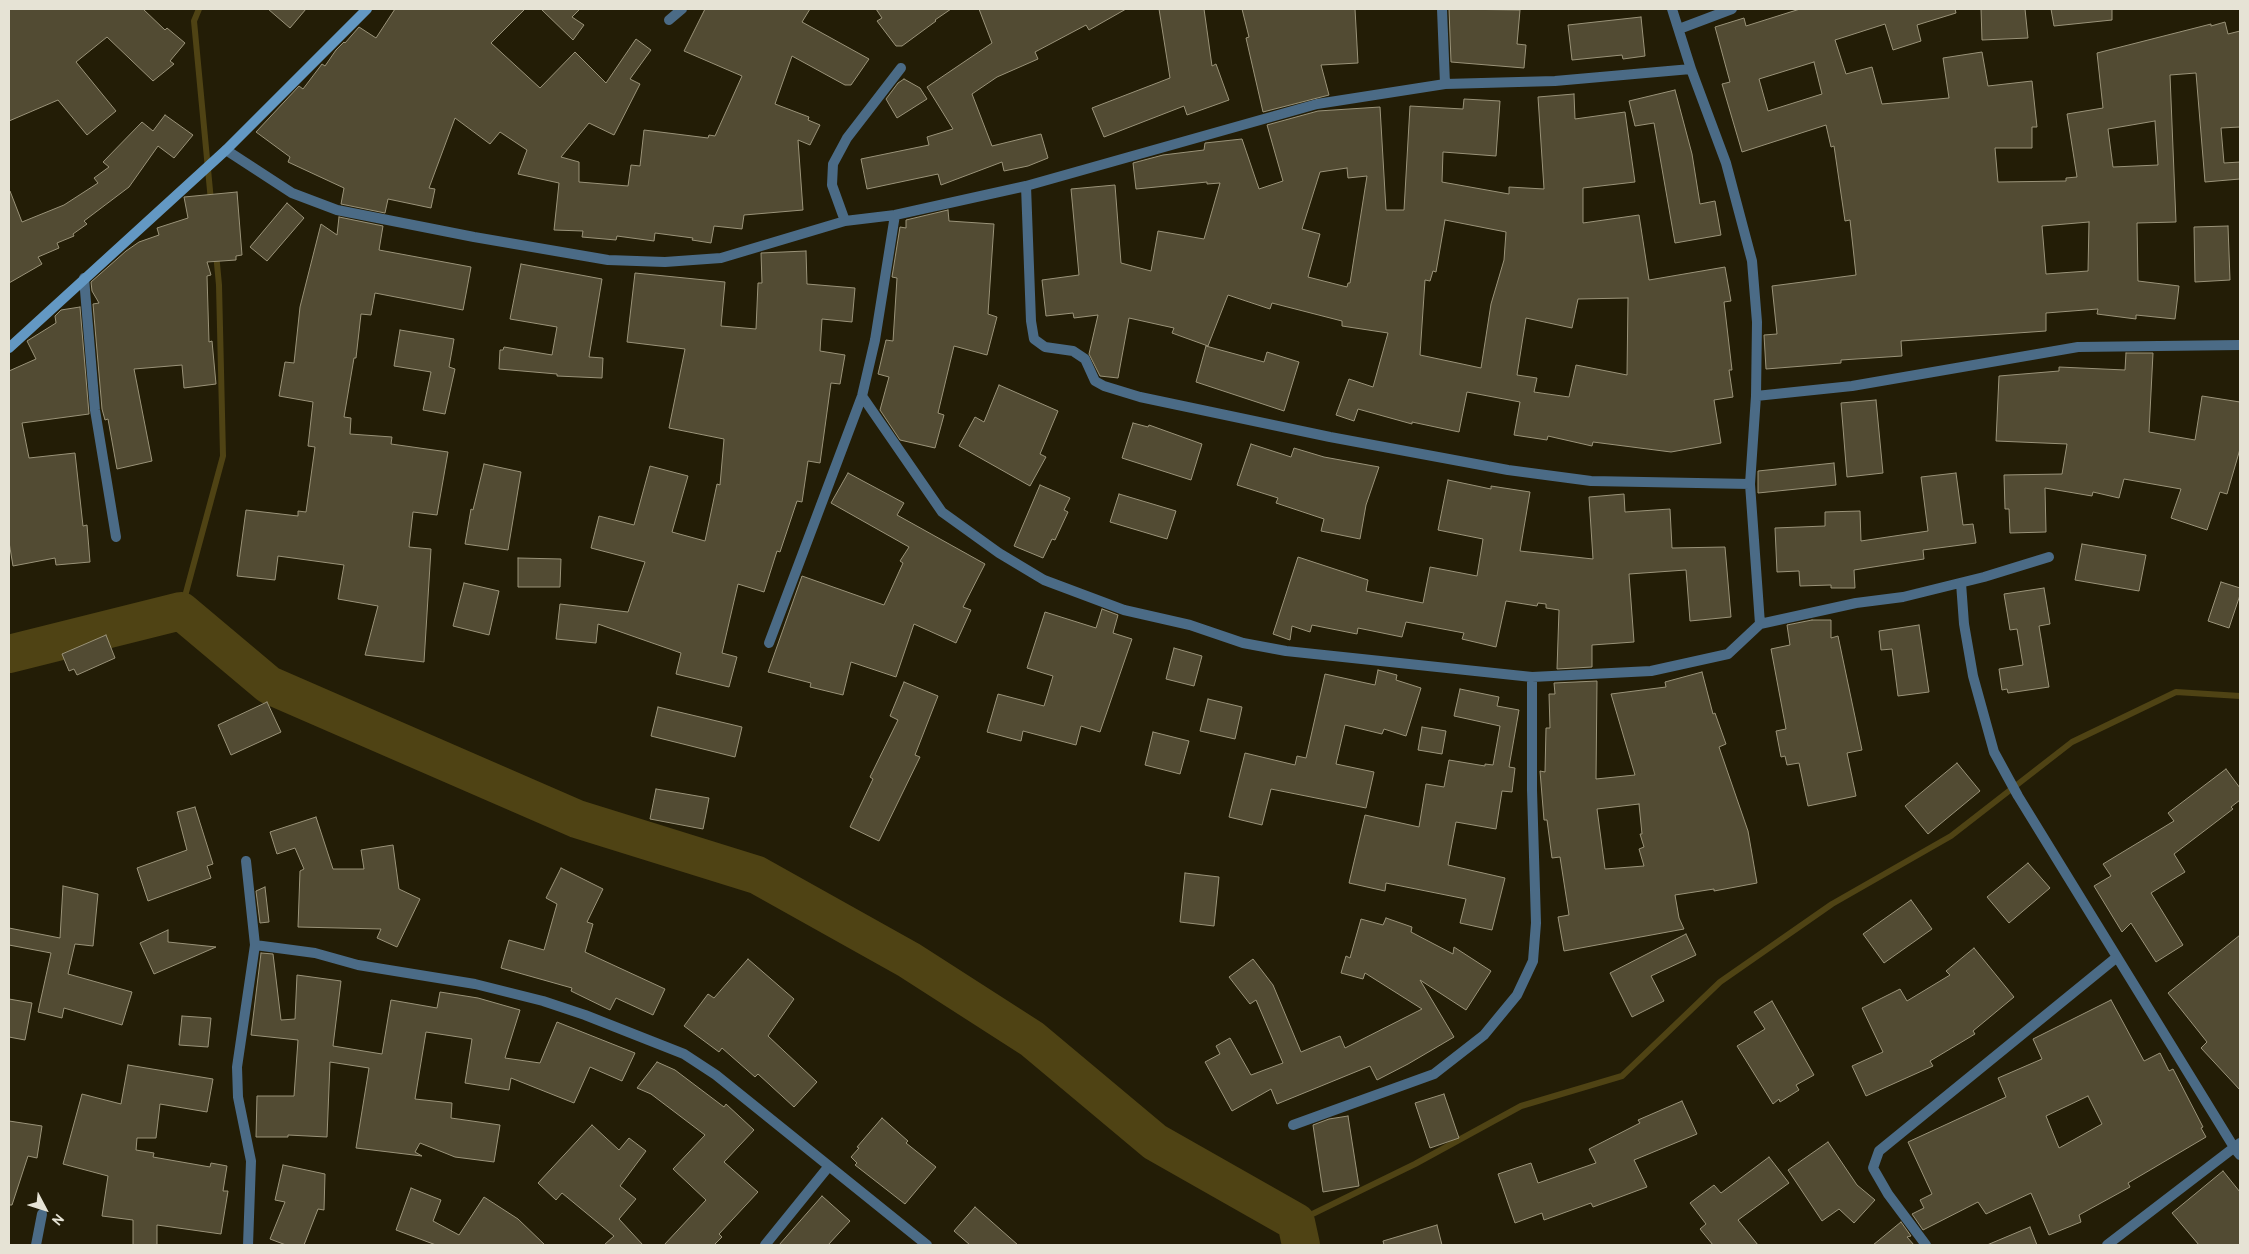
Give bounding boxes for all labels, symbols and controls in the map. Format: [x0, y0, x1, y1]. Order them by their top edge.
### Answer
north arrow [20, 1184, 70, 1234]
text: N [47, 1210, 67, 1228]

